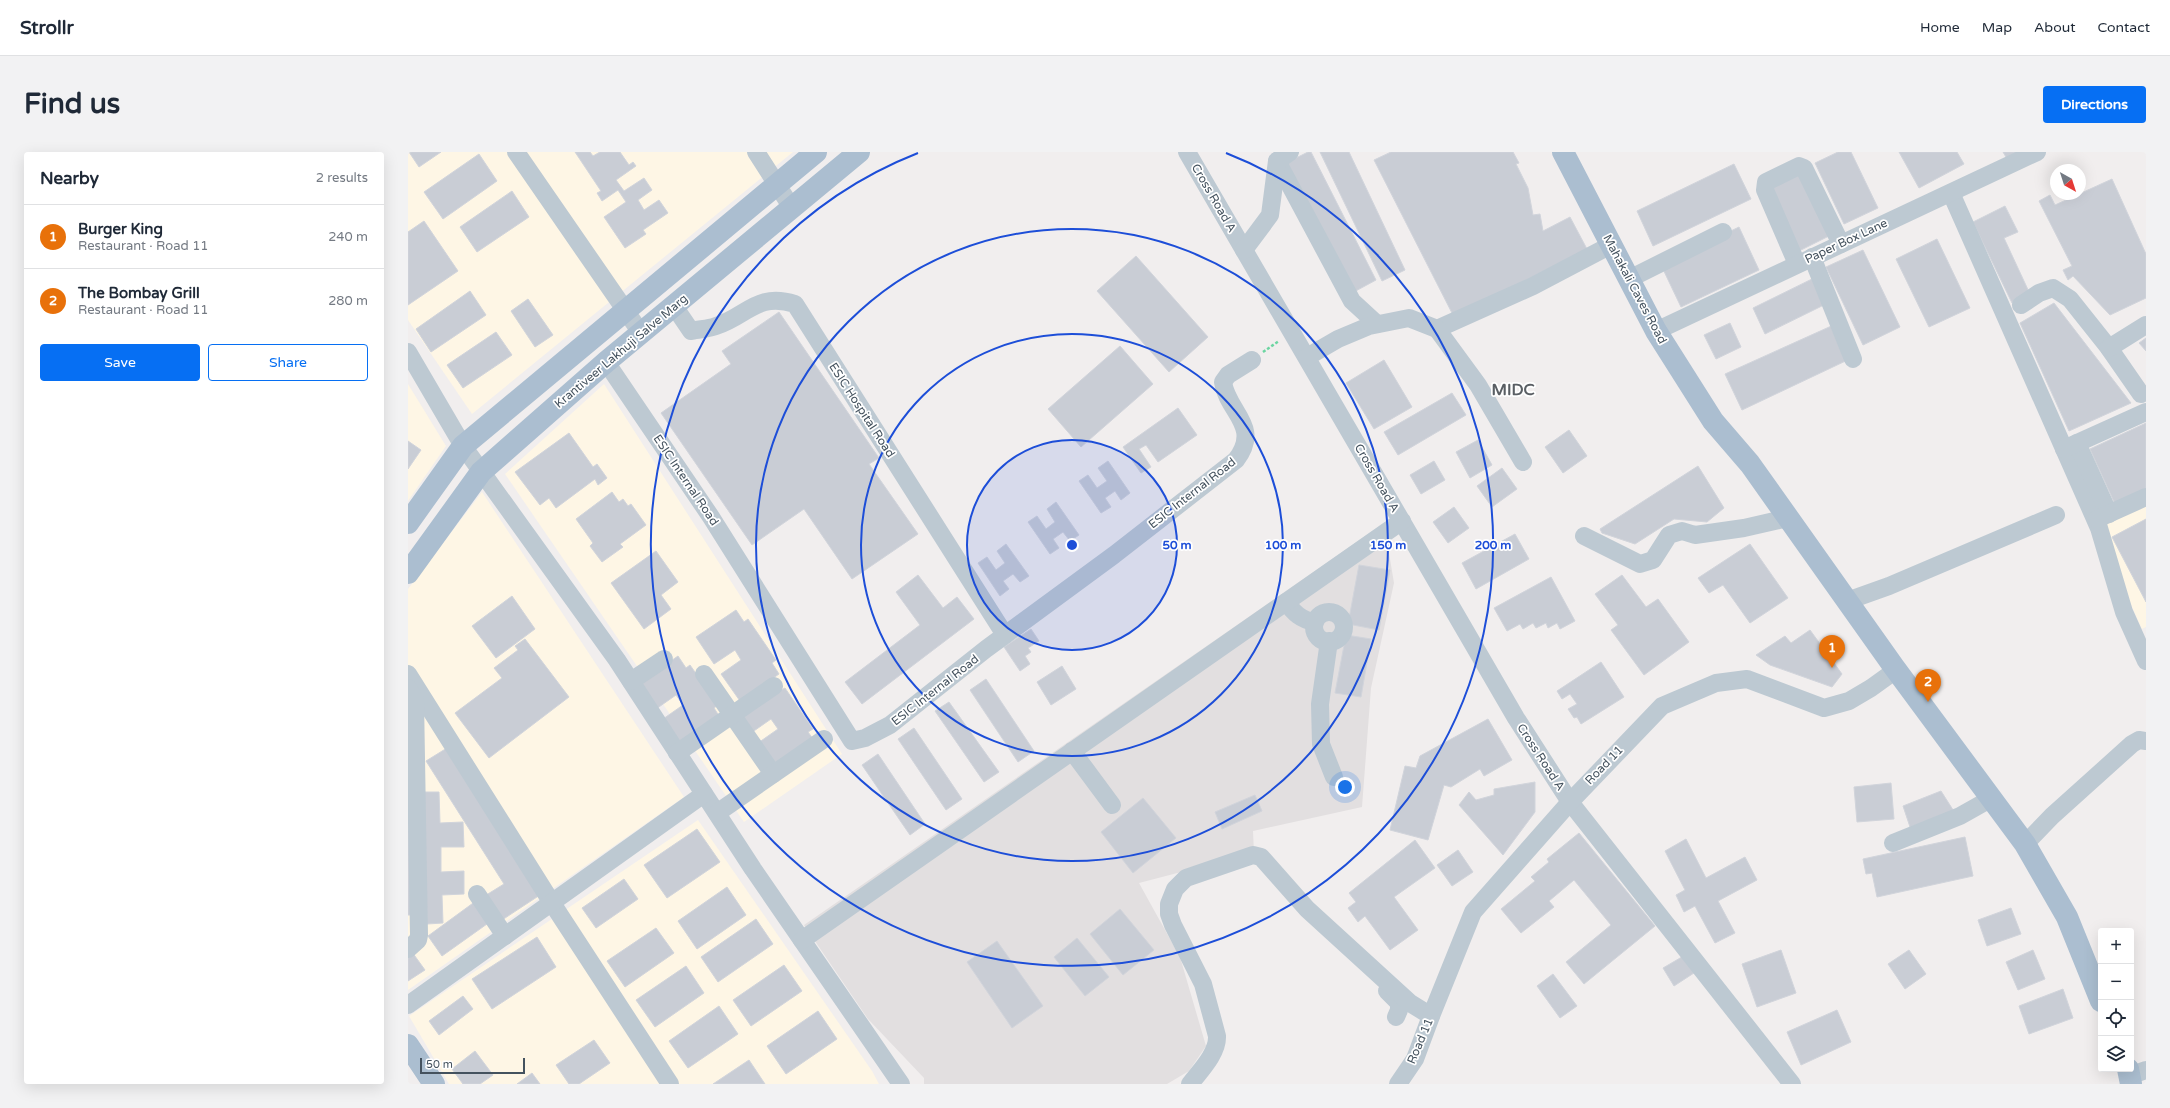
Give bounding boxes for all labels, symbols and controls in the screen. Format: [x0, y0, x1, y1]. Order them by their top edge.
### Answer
text: Strollr [20, 17, 74, 39]
text: Home [1920, 19, 1960, 36]
text: Map [1982, 19, 2012, 36]
text: About [2034, 19, 2076, 36]
text: Contact [2098, 19, 2150, 36]
button: Directions [2043, 86, 2146, 123]
text: Find us [24, 87, 120, 121]
street label: Cross Road A [1189, 161, 1239, 235]
north arrow [2050, 164, 2086, 200]
text: Nearby [40, 168, 99, 189]
text: 2 results [316, 170, 368, 186]
street label: Paper Box Lane [1803, 216, 1890, 266]
text: Burger King [78, 220, 163, 238]
text: 1 [49, 229, 57, 245]
text: 240 m [328, 229, 368, 245]
street label: Mahakali Caves Road [1600, 232, 1670, 346]
text: Restaurant · Road 11 [78, 238, 208, 254]
text: The Bombay Grill [78, 284, 200, 302]
street label: Krantiveer Lakhuji Salve Marg [552, 291, 690, 411]
text: 2 [49, 293, 57, 309]
text: 280 m [328, 293, 368, 309]
text: Restaurant · Road 11 [78, 302, 208, 318]
button: Save [40, 344, 200, 381]
button: Share [208, 344, 368, 381]
street label: ESIC Hospital Road [826, 360, 898, 460]
district label: MIDC [1491, 380, 1535, 400]
street label: ESIC Internal Road [650, 432, 722, 528]
street label: Cross Road A [1352, 441, 1402, 515]
street label: ESIC Internal Road [1146, 455, 1238, 531]
centre of rings [1065, 538, 1079, 552]
text: 50 m [1162, 538, 1192, 552]
text: 100 m [1265, 538, 1301, 552]
text: 150 m [1370, 538, 1406, 552]
text: 200 m [1475, 538, 1511, 552]
pin: 1 [1819, 635, 1845, 668]
street label: ESIC Internal Road [889, 652, 981, 728]
pin: 2 [1915, 669, 1941, 702]
street label: Cross Road A [1514, 721, 1568, 793]
street label: Road 11 [1582, 743, 1626, 787]
your location [1335, 777, 1355, 797]
map controls [2098, 928, 2134, 1072]
button: + [2098, 928, 2134, 964]
button: − [2098, 964, 2134, 1000]
button: locate [2098, 1000, 2134, 1036]
street label: Road 11 [1404, 1016, 1436, 1066]
button: layers [2098, 1036, 2134, 1072]
scale bar [420, 1056, 525, 1075]
text: 50 m [426, 1058, 453, 1071]

